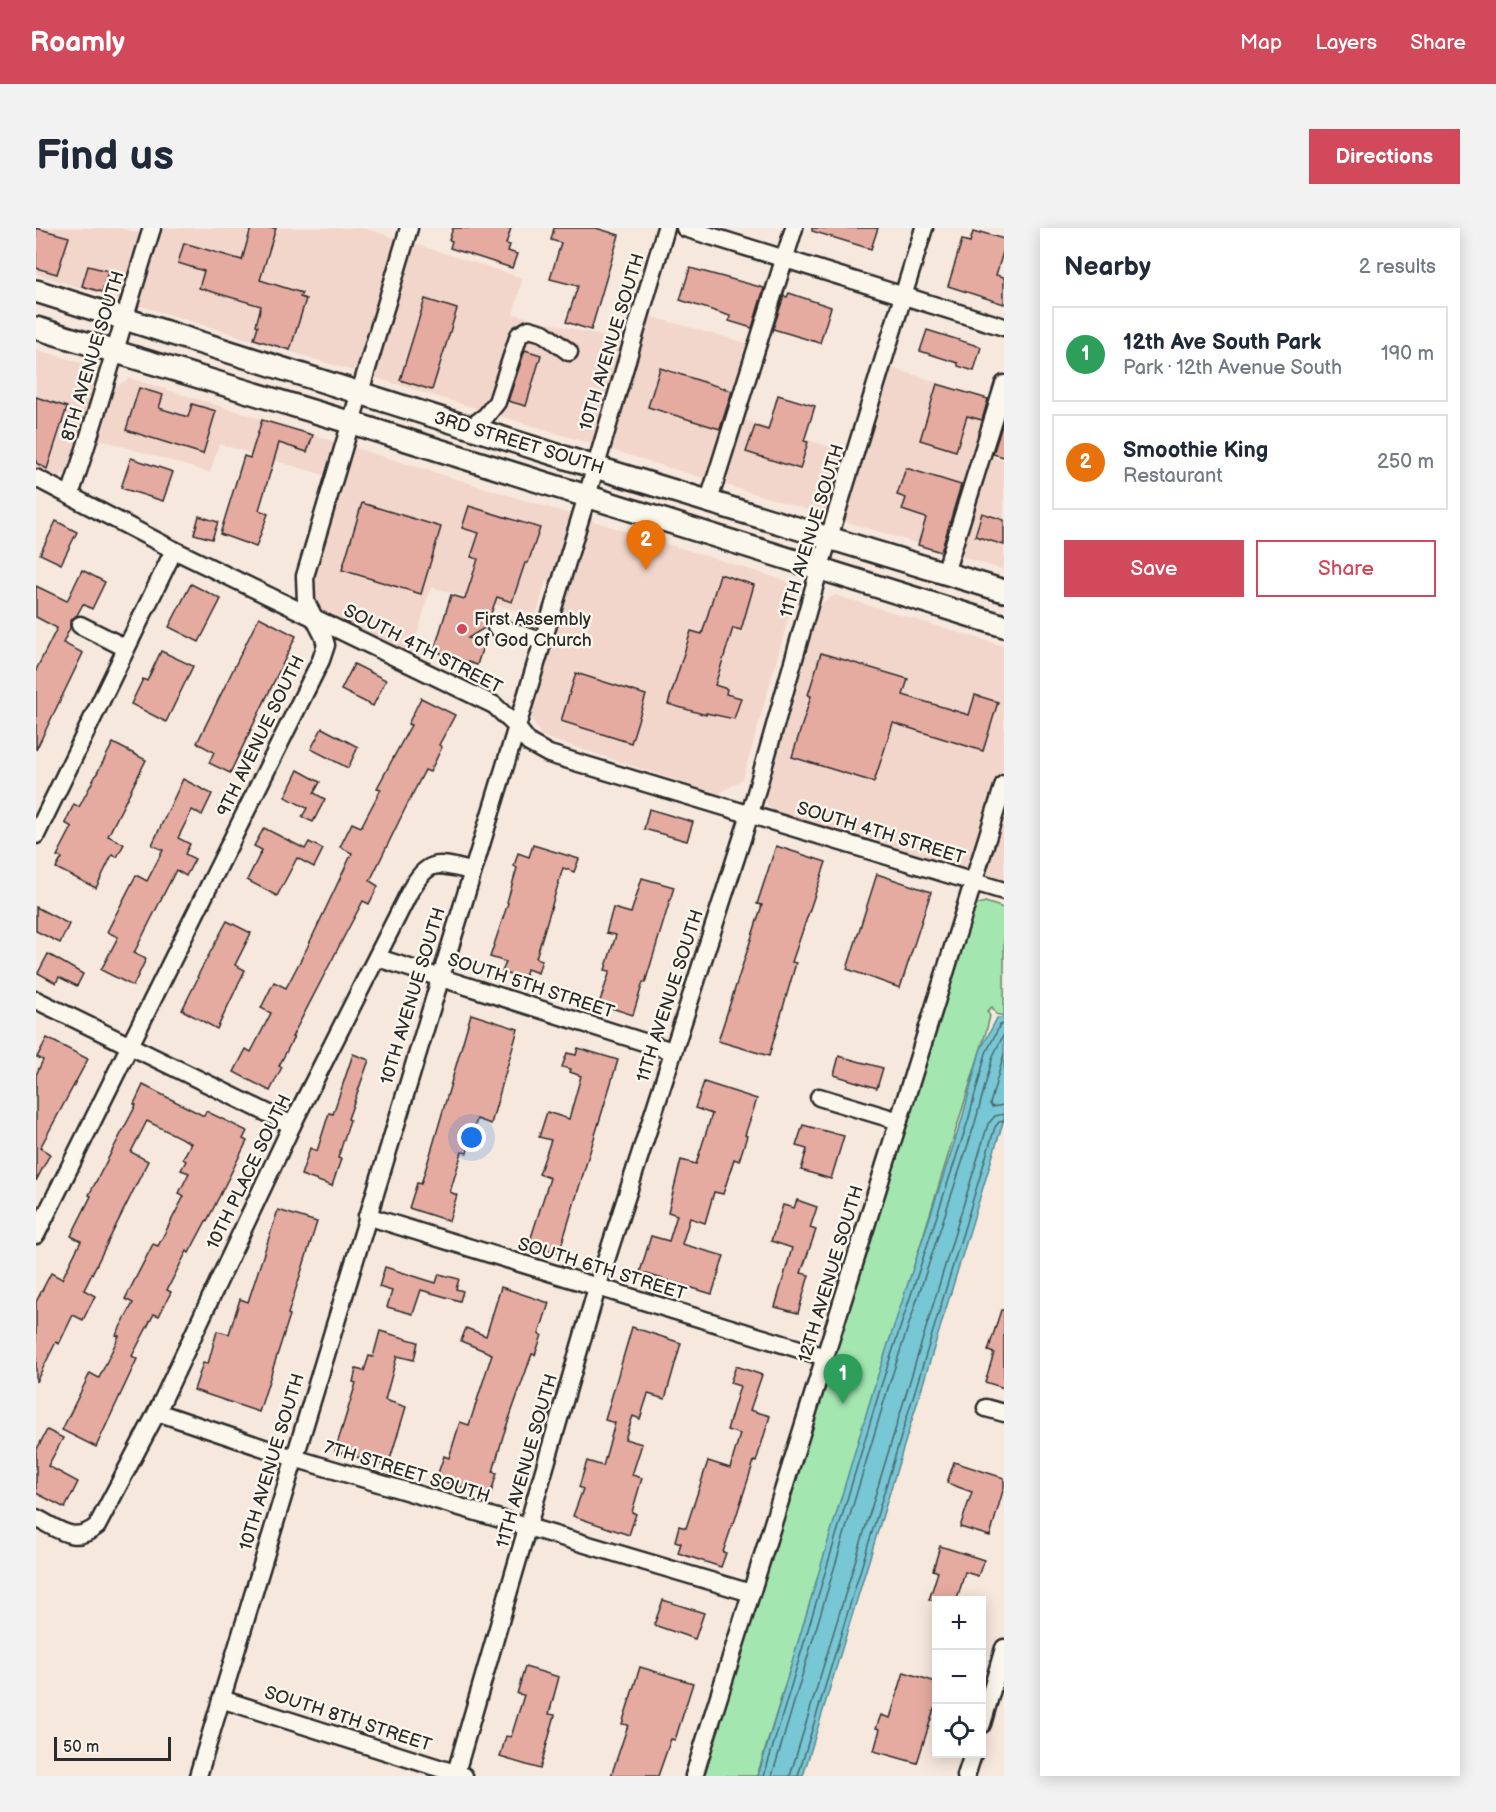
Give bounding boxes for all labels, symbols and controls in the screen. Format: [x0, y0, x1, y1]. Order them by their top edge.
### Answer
text: Roamly [30, 26, 125, 59]
text: Map [1240, 30, 1282, 55]
text: Layers [1315, 30, 1377, 55]
text: Share [1410, 30, 1466, 55]
button: Directions [1309, 129, 1460, 184]
text: Find us [36, 131, 174, 182]
street label: 10TH AVENUE SOUTH [575, 251, 649, 433]
text: Nearby [1064, 252, 1151, 283]
text: 2 results [1359, 255, 1436, 279]
street label: 8TH AVENUE SOUTH [57, 268, 129, 444]
text: 12th Ave South Park [1123, 329, 1321, 356]
text: 1 [1081, 342, 1090, 366]
text: 190 m [1381, 342, 1434, 366]
text: Park · 12th Avenue South [1123, 356, 1342, 380]
street label: 3RD STREET SOUTH [432, 407, 606, 479]
text: Smoothie King [1123, 437, 1268, 464]
street label: 11TH AVENUE SOUTH [776, 442, 848, 620]
text: 2 [1080, 450, 1091, 474]
text: 250 m [1377, 450, 1434, 474]
text: Restaurant [1123, 464, 1223, 488]
pin: 2 [626, 520, 666, 570]
button: Save [1064, 540, 1244, 597]
button: Share [1256, 540, 1436, 597]
street label: SOUTH 4TH STREET [340, 600, 506, 698]
place label: First Assembly of God Church [474, 609, 592, 651]
marker: First Assembly of God Church [455, 622, 469, 636]
street label: 9TH AVENUE SOUTH [213, 652, 309, 820]
street label: SOUTH 4TH STREET [794, 797, 968, 869]
street label: 10TH AVENUE SOUTH [376, 905, 450, 1087]
street label: 11TH AVENUE SOUTH [632, 907, 708, 1085]
street label: SOUTH 5TH STREET [445, 949, 617, 1023]
street label: 10TH PLACE SOUTH [202, 1091, 296, 1253]
your location [457, 1123, 486, 1152]
street label: 12TH AVENUE SOUTH [794, 1183, 868, 1365]
street label: SOUTH 6TH STREET [515, 1233, 689, 1305]
pin: 1 [824, 1354, 862, 1404]
street label: 10TH AVENUE SOUTH [235, 1371, 309, 1553]
street label: 11TH AVENUE SOUTH [492, 1372, 562, 1550]
street label: 7TH STREET SOUTH [322, 1437, 492, 1507]
map controls [932, 1596, 986, 1758]
button: + [932, 1596, 986, 1650]
button: − [932, 1650, 986, 1704]
street label: SOUTH 8TH STREET [262, 1682, 434, 1756]
button: locate [932, 1704, 986, 1758]
scale bar [54, 1734, 171, 1762]
text: 50 m [63, 1738, 99, 1757]

